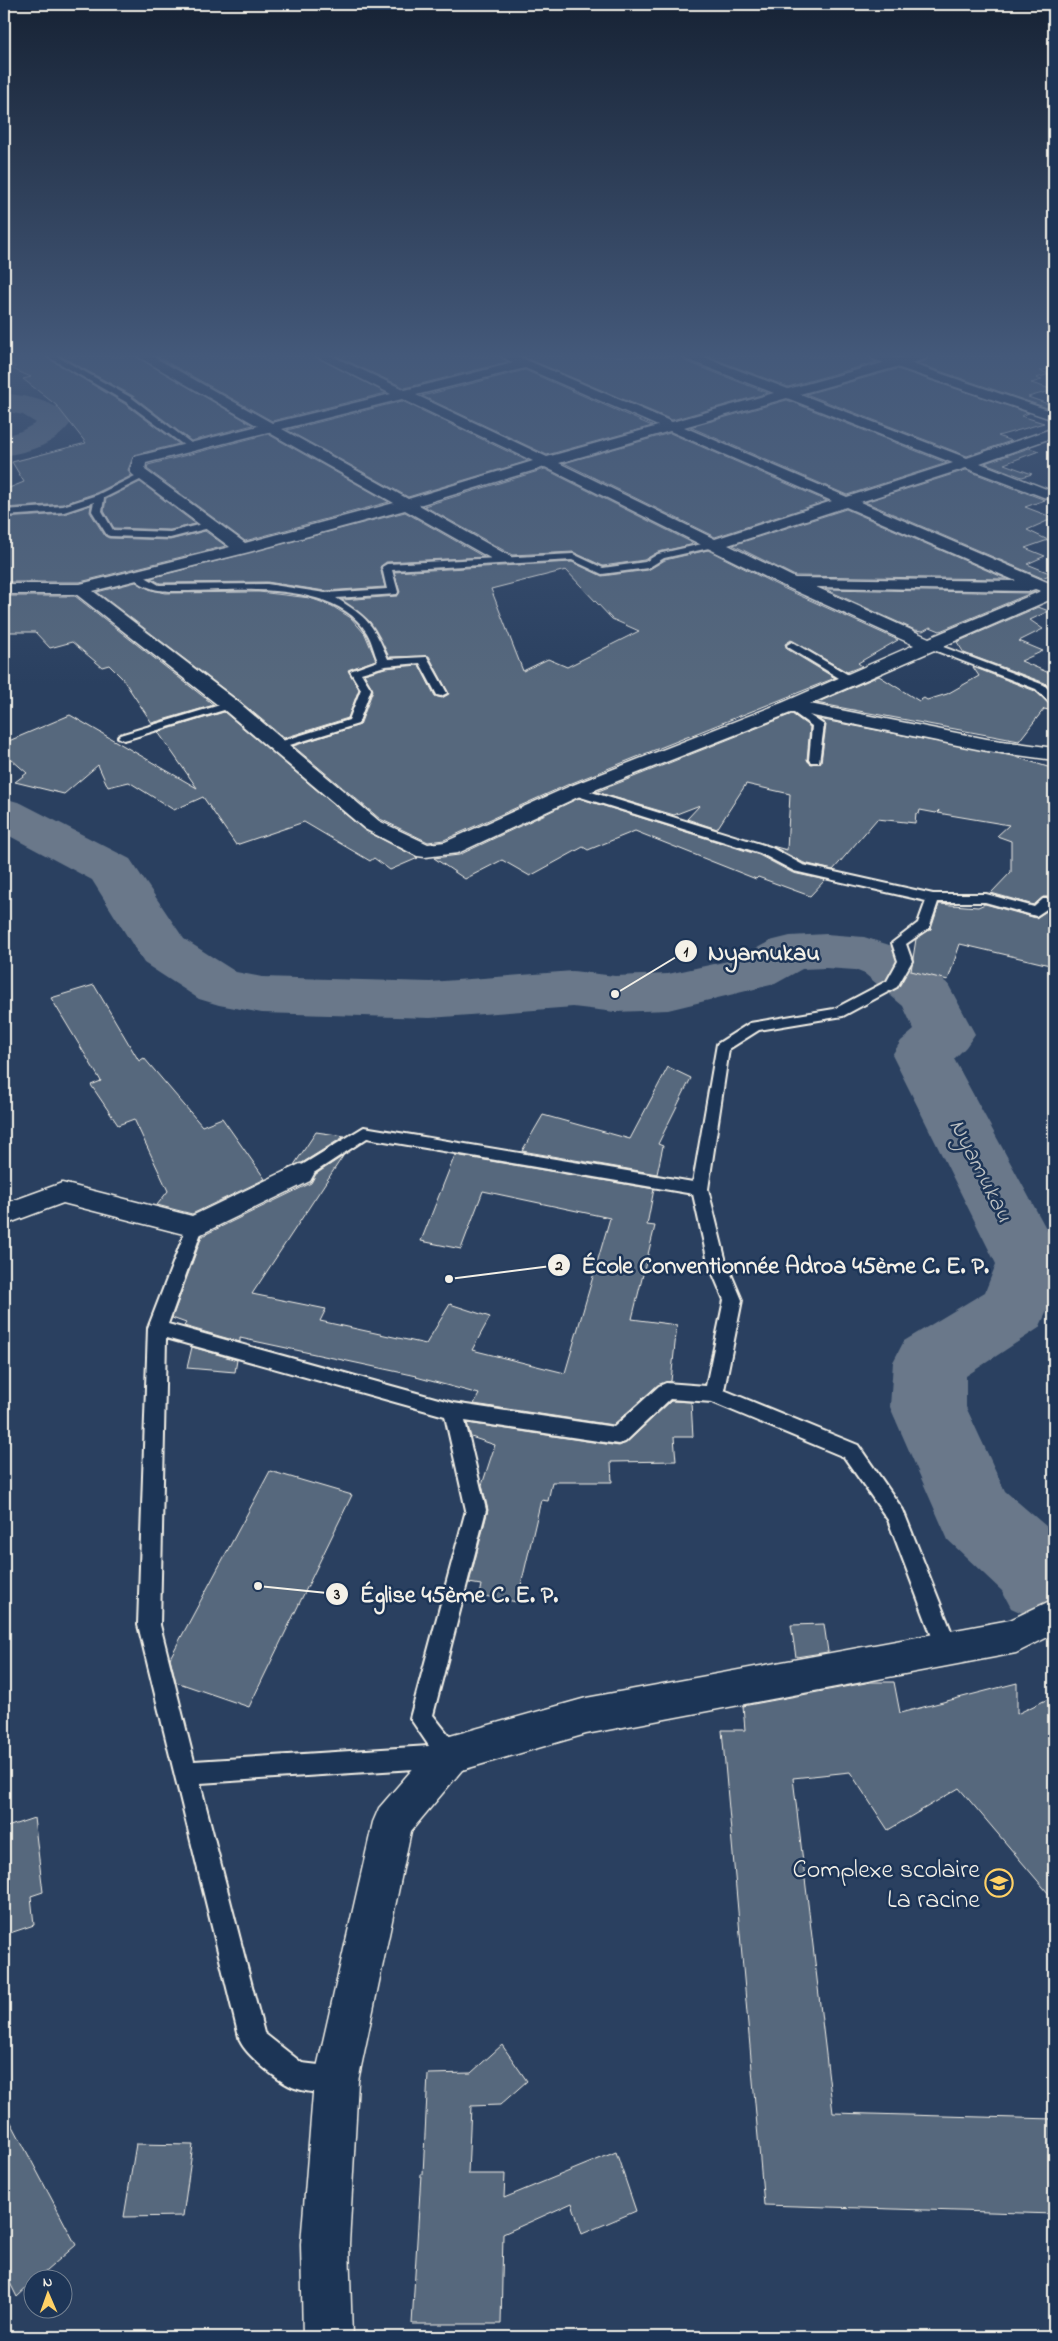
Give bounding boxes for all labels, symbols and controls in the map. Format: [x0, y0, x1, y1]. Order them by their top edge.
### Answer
callout: Nyamukau [674, 932, 830, 971]
text: Nyamukau [708, 937, 820, 973]
text: 1 [684, 941, 689, 963]
water label: Nyamukau [939, 1113, 1021, 1229]
callout: École Conventionnée Adroa 45ème C. E. P. [547, 1245, 999, 1284]
text: École Conventionnée Adroa 45ème C. E. P. [581, 1250, 989, 1285]
text: 2 [554, 1255, 563, 1277]
callout: Église 45ème C. E. P. [325, 1574, 568, 1613]
text: Église 45ème C. E. P. [360, 1579, 558, 1615]
text: 3 [333, 1584, 340, 1606]
place label: Complexe scolaire La racine [793, 1852, 980, 1920]
school or university icon: Complexe scolaire La racine [984, 1868, 1014, 1898]
north arrow [22, 2268, 72, 2318]
text: N [43, 2272, 53, 2293]

